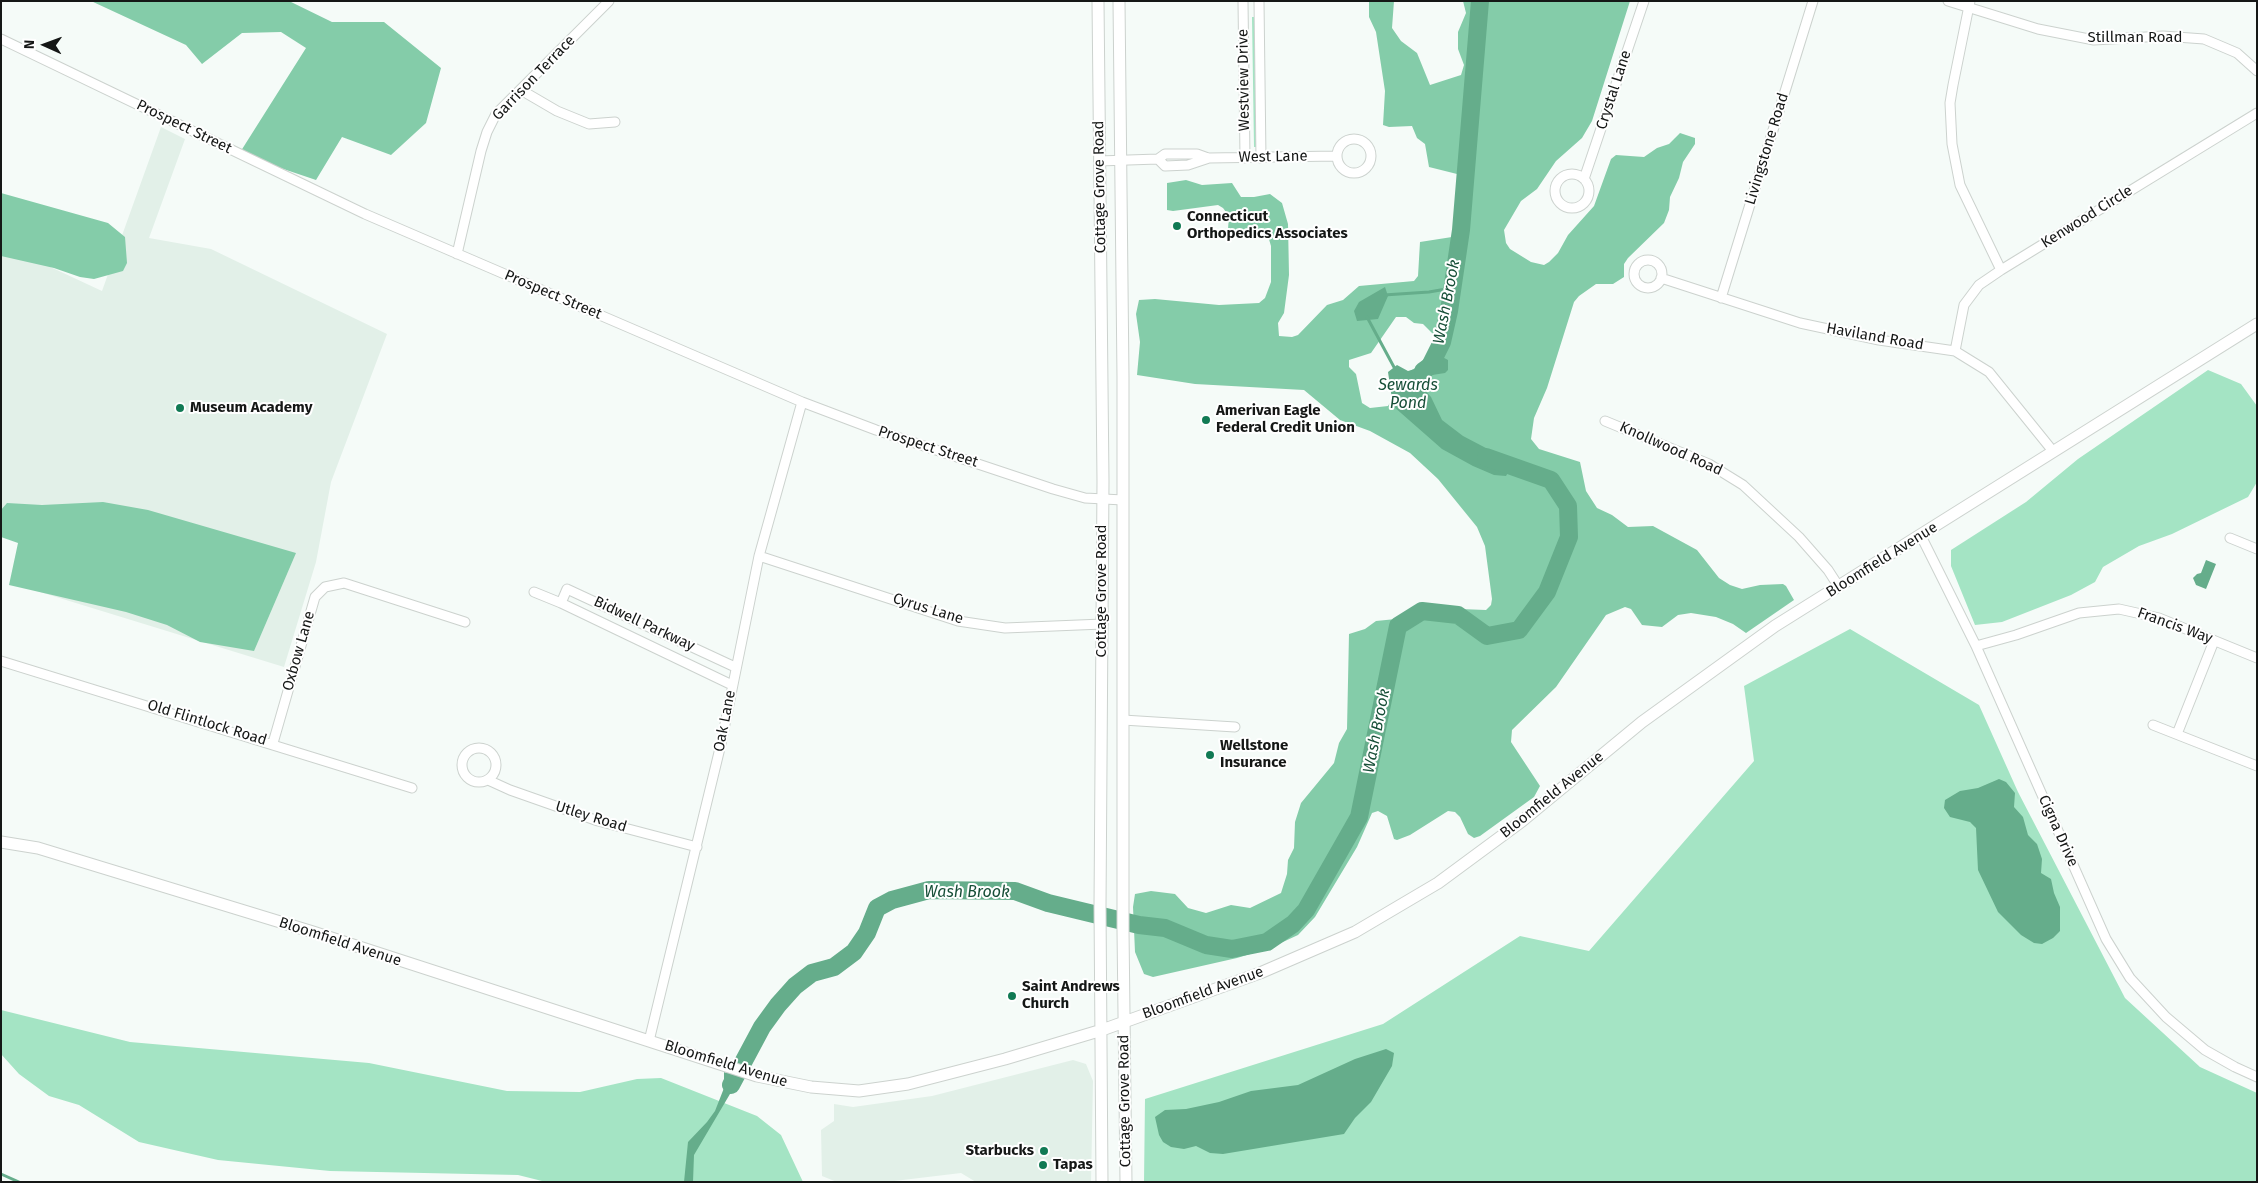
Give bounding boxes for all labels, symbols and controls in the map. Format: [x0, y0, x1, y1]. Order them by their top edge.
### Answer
north arrow [20, 20, 70, 70]
street label: Westview Drive [1234, 29, 1254, 131]
street label: Stillman Road [2088, 29, 2182, 47]
street label: Garrison Terrace [489, 32, 579, 124]
text: N [21, 40, 38, 49]
street label: Crystal Lane [1593, 48, 1635, 132]
street label: Livingstone Road [1741, 91, 1793, 207]
street label: Prospect Street [133, 96, 235, 158]
street label: Cottage Grove Road [1090, 120, 1110, 254]
street label: West Lane [1238, 147, 1308, 167]
street label: Kenwood Circle [2038, 182, 2136, 252]
place label: Connecticut Orthopedics Associates [1187, 208, 1348, 243]
marker: Connecticut Orthopedics Associates [1171, 220, 1183, 232]
water label: Wash Brook [1429, 258, 1465, 346]
street label: Prospect Street [502, 266, 604, 324]
street label: Haviland Road [1825, 320, 1925, 354]
water label: Sewards Pond [1378, 376, 1438, 414]
place label: Museum Academy [190, 399, 312, 417]
marker: Museum Academy [174, 402, 186, 414]
place label: Amerivan Eagle Federal Credit Union [1216, 402, 1355, 437]
marker: Amerivan Eagle Federal Credit Union [1200, 414, 1212, 426]
street label: Knollwood Road [1617, 418, 1725, 480]
street label: Prospect Street [876, 422, 980, 472]
street label: Bloomfield Avenue [1823, 519, 1941, 601]
street label: Cottage Grove Road [1093, 525, 1111, 657]
street label: Cyrus Lane [890, 590, 966, 628]
street label: Bidwell Parkway [591, 593, 697, 655]
street label: Francis Way [2135, 604, 2215, 648]
street label: Oxbow Lane [279, 609, 319, 693]
water label: Wash Brook [1359, 687, 1395, 775]
street label: Oak Lane [710, 689, 740, 753]
street label: Old Flintlock Road [145, 696, 269, 750]
place label: Wellstone Insurance [1220, 737, 1288, 772]
street label: Bloomfield Avenue [1497, 748, 1607, 842]
marker: Wellstone Insurance [1204, 749, 1216, 761]
street label: Cigna Drive [2034, 792, 2082, 870]
street label: Utley Road [553, 798, 629, 836]
water label: Wash Brook [924, 883, 1010, 903]
street label: Bloomfield Avenue [277, 914, 403, 970]
street label: Bloomfield Avenue [1140, 963, 1266, 1023]
place label: Saint Andrews Church [1022, 978, 1120, 1013]
marker: Saint Andrews Church [1006, 990, 1018, 1002]
street label: Cottage Grove Road [1115, 1034, 1135, 1168]
street label: Bloomfield Avenue [662, 1037, 790, 1091]
place label: Starbucks [965, 1142, 1034, 1160]
marker: Starbucks [1038, 1145, 1050, 1157]
place label: Tapas [1053, 1156, 1093, 1174]
marker: Tapas [1037, 1159, 1049, 1171]

